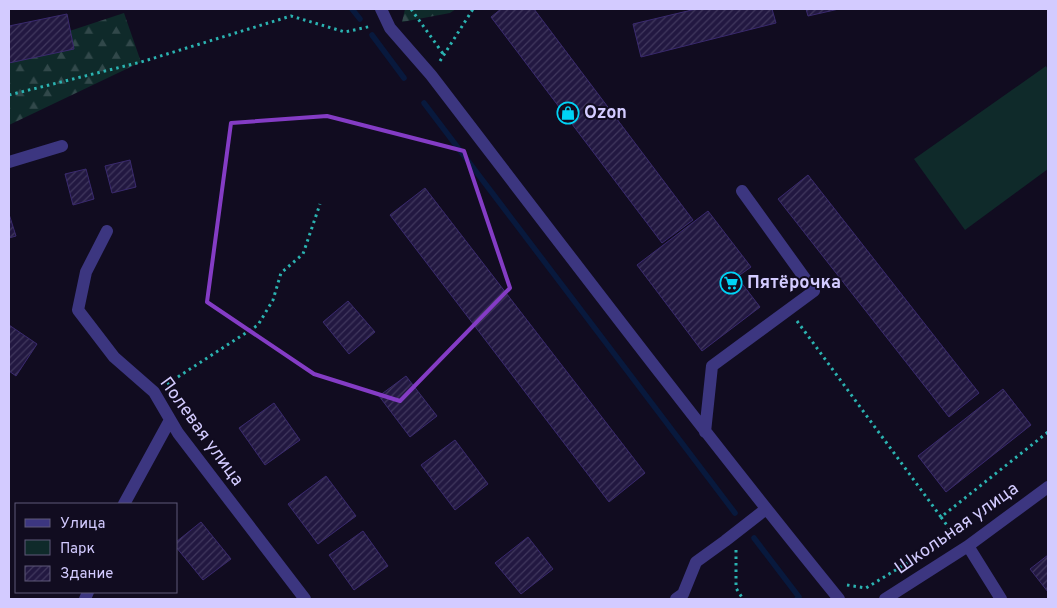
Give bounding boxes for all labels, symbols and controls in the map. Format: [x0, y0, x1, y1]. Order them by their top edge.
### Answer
shop icon: Ozon [556, 101, 580, 125]
place label: Ozon [584, 102, 627, 125]
supermarket icon: Пятёрочка [719, 271, 743, 295]
place label: Пятёрочка [747, 272, 841, 295]
street label: Полевая улица [154, 373, 248, 491]
street label: Школьная улица [891, 478, 1023, 580]
legend [15, 503, 178, 593]
text: Улица [60, 515, 105, 534]
text: Парк [60, 540, 95, 559]
text: Здание [60, 565, 113, 584]

